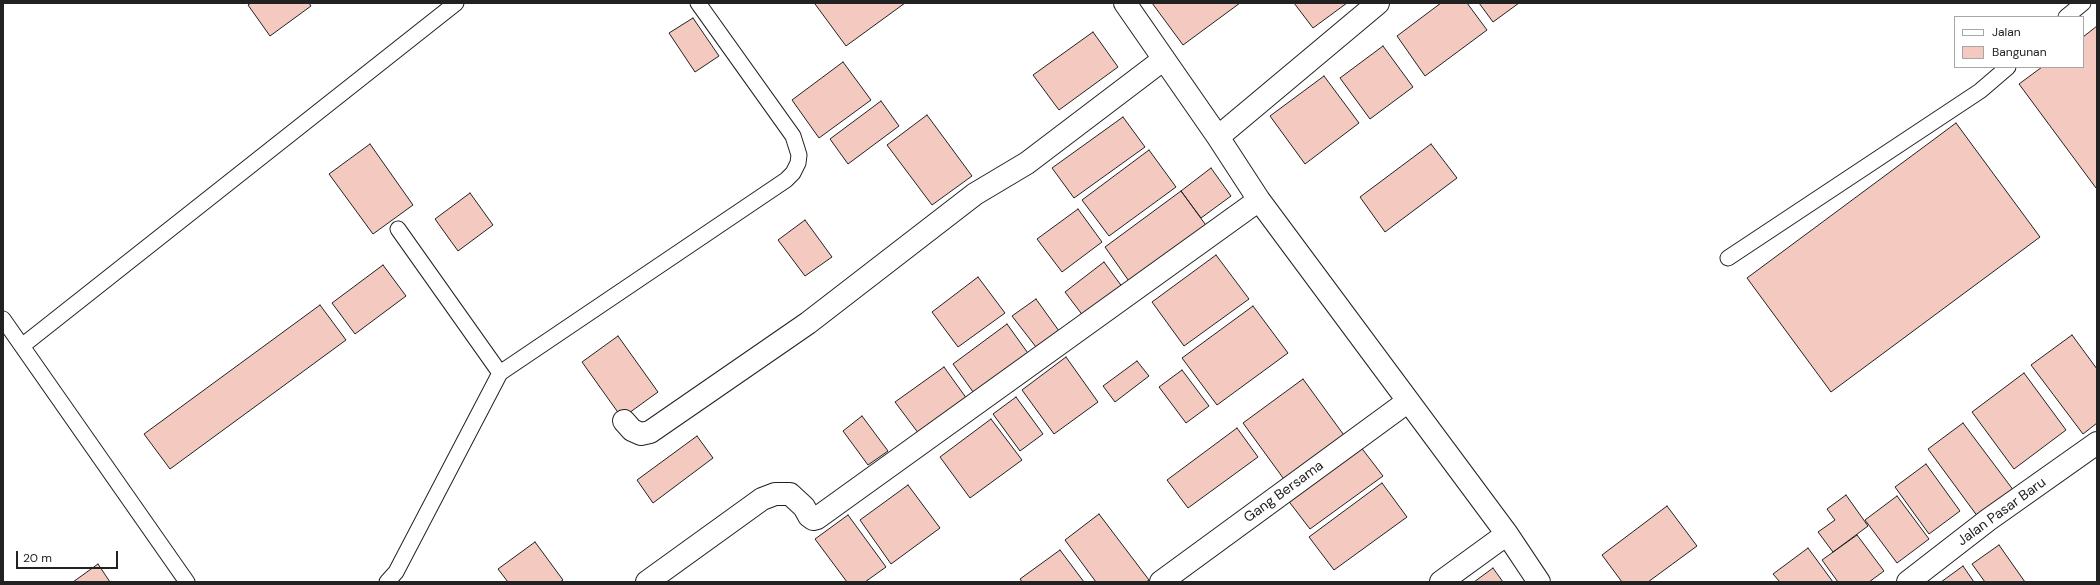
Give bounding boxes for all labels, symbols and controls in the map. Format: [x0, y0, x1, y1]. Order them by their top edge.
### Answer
legend [1954, 16, 2084, 68]
text: Jalan [1992, 24, 2021, 40]
text: Bangunan [1992, 44, 2047, 60]
street label: Gang Bersama [1241, 458, 1327, 526]
street label: Jalan Pasar Baru [1954, 474, 2050, 550]
scale bar [18, 543, 120, 569]
text: 20 m [23, 550, 52, 566]

